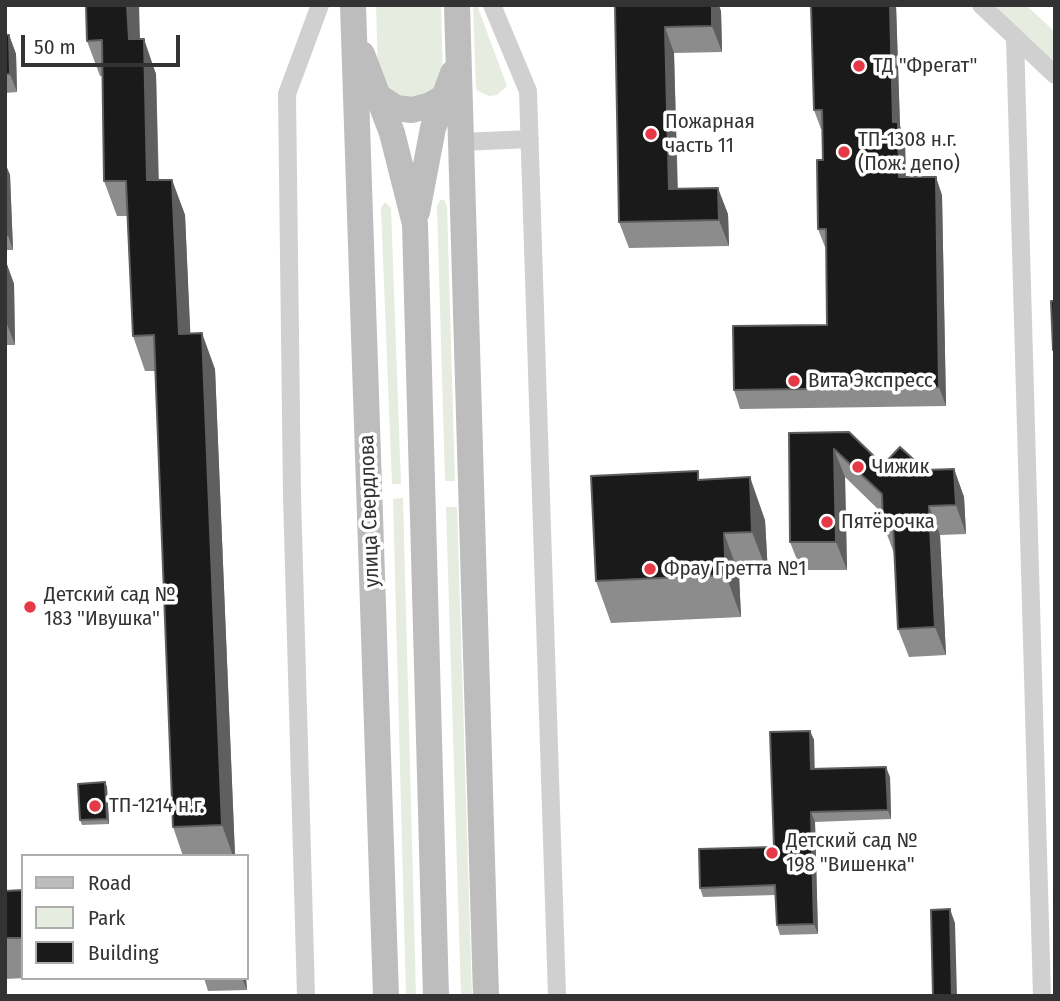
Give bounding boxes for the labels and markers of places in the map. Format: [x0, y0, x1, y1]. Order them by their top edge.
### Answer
place label: ТД "Фрегат" [873, 53, 978, 79]
marker: ТД "Фрегат" [851, 58, 867, 74]
place label: Пожарная часть 11 [665, 109, 755, 159]
marker: Пожарная часть 11 [643, 126, 659, 142]
place label: ТП-1308 н.г. (Пож. депо) [858, 127, 960, 177]
marker: ТП-1308 н.г. (Пож. депо) [836, 144, 852, 160]
place label: Вита Экспресс [808, 368, 933, 394]
marker: Вита Экспресс [786, 373, 802, 389]
place label: Чижик [872, 454, 929, 480]
marker: Чижик [850, 459, 866, 475]
place label: Пятёрочка [841, 509, 935, 535]
marker: Пятёрочка [819, 514, 835, 530]
place label: Фрау Гретта №1 [664, 556, 807, 582]
marker: Фрау Гретта №1 [642, 561, 658, 577]
place label: Детский сад № 183 "Ивушка" [44, 582, 176, 632]
marker: Детский сад № 183 "Ивушка" [22, 599, 38, 615]
place label: ТП-1214 н.г. [109, 793, 204, 819]
marker: ТП-1214 н.г. [87, 798, 103, 814]
place label: Детский сад № 198 "Вишенка" [786, 828, 918, 878]
marker: Детский сад № 198 "Вишенка" [764, 845, 780, 861]

